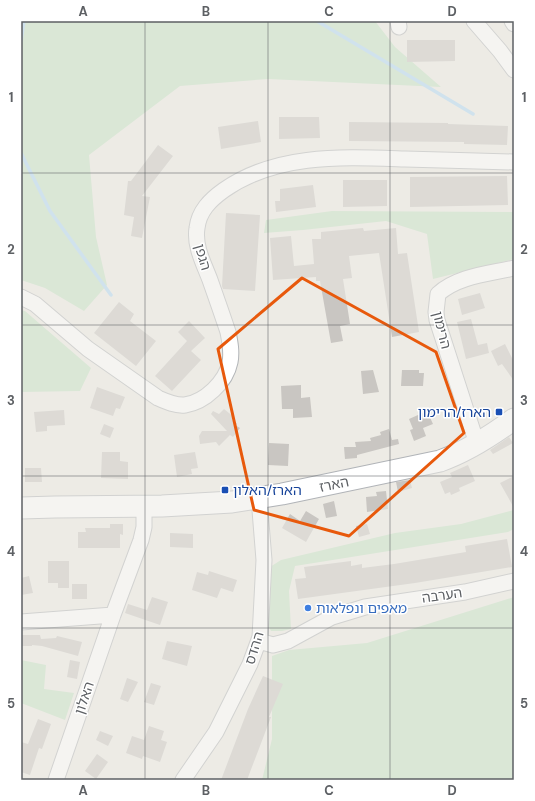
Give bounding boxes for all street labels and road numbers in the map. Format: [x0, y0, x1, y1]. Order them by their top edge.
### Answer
street label: הגפן [191, 242, 215, 272]
street label: הרימון [429, 309, 455, 351]
street label: הארז [318, 472, 350, 496]
street label: הערבה [421, 583, 463, 607]
street label: ההדס [240, 629, 268, 667]
street label: האלון [70, 679, 98, 717]

